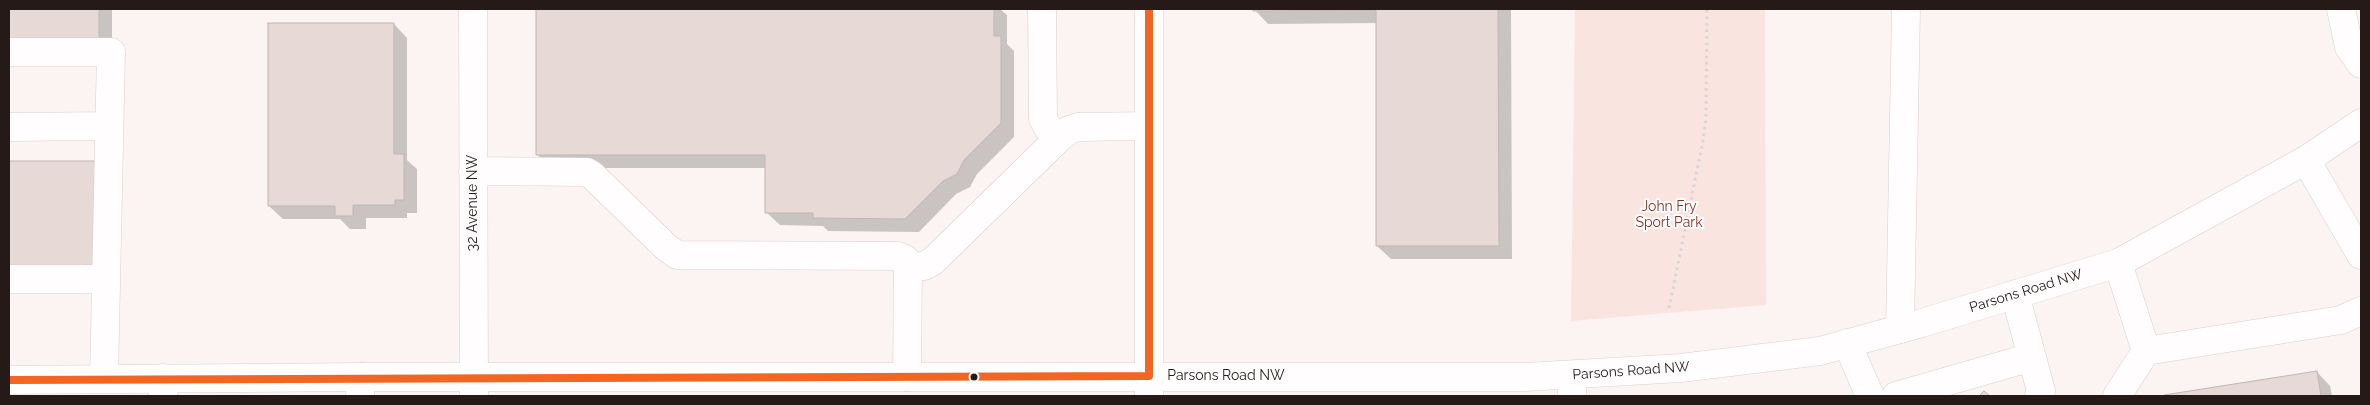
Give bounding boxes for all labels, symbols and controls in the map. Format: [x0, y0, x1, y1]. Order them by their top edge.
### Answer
street label: 32 Avenue NW [465, 155, 481, 251]
park label: John Fry Sport Park [1635, 199, 1703, 232]
street label: Parsons Road NW [1967, 266, 2085, 316]
street label: Parsons Road NW [1572, 359, 1690, 383]
street label: Parsons Road NW [1167, 368, 1285, 384]
unlabelled marker [969, 372, 979, 382]

